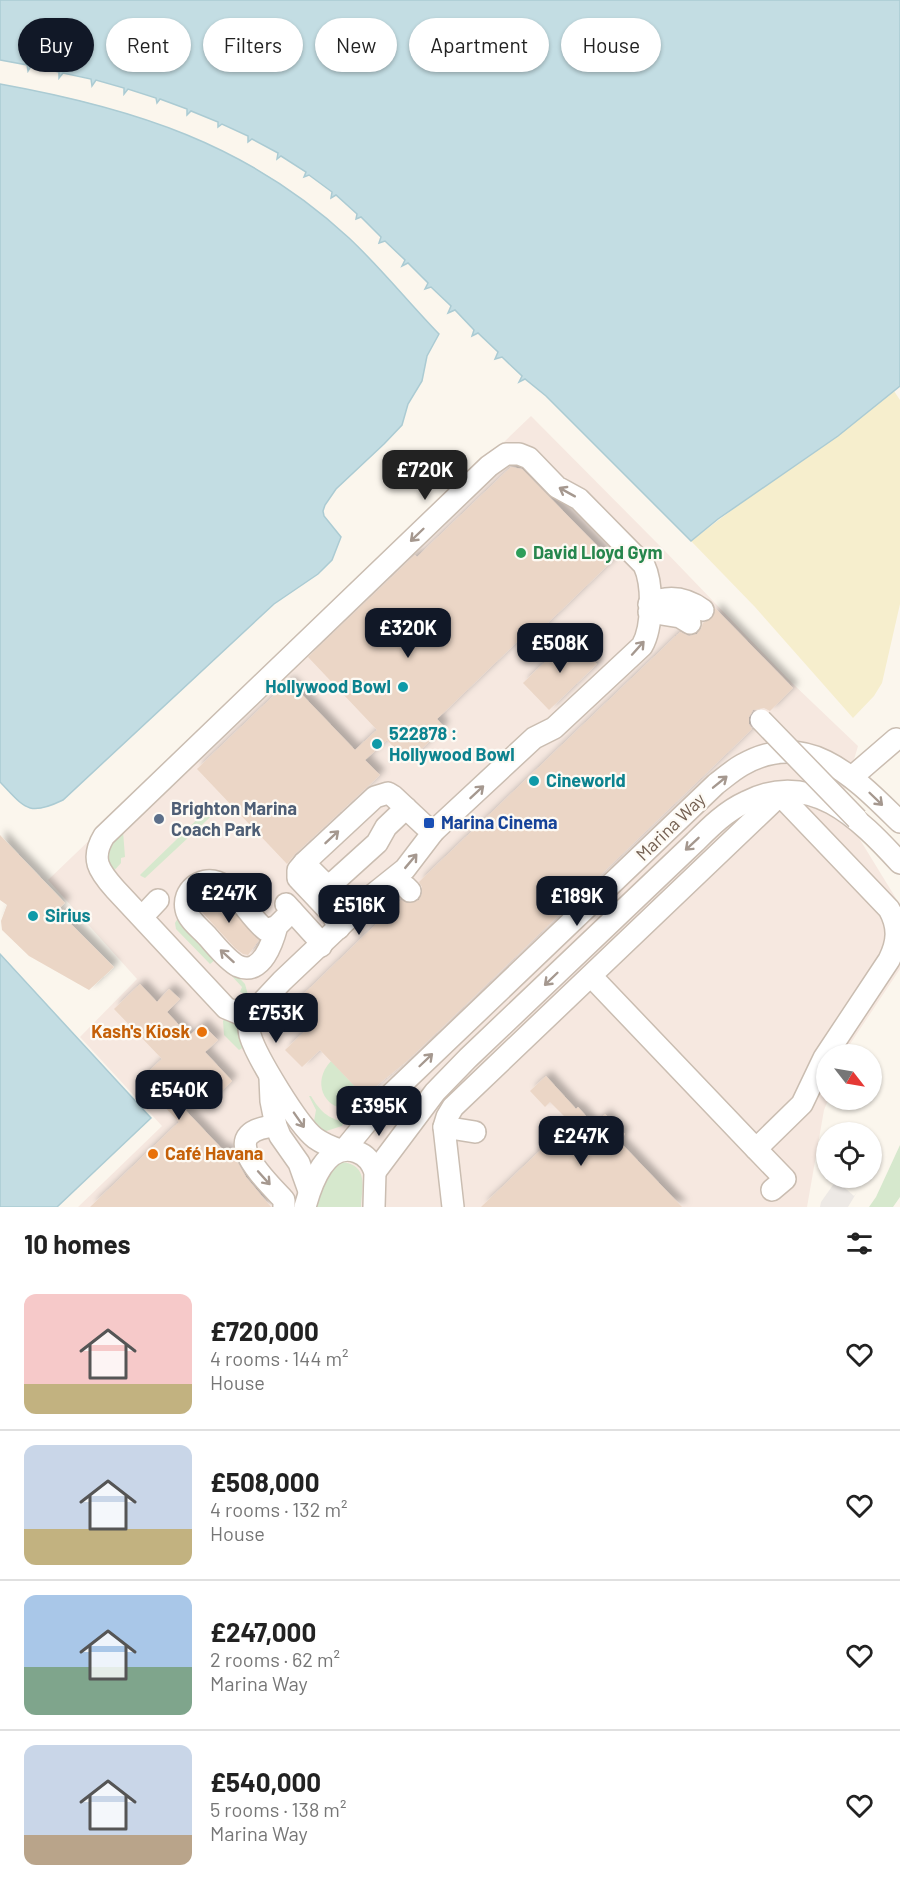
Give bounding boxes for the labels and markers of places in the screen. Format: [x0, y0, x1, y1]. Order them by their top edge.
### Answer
pin: £720K [383, 450, 467, 501]
place label: David Lloyd Gym [533, 541, 663, 563]
marker: David Lloyd Gym [514, 546, 528, 560]
pin: £320K [366, 608, 450, 659]
pin: £508K [518, 623, 602, 674]
place label: Hollywood Bowl [265, 675, 391, 697]
marker: Hollywood Bowl [396, 680, 410, 694]
place label: 522878 : Hollywood Bowl [389, 722, 515, 765]
marker: 522878 : Hollywood Bowl [370, 737, 384, 751]
place label: Cineworld [546, 769, 626, 791]
marker: Cineworld [527, 774, 541, 788]
place label: Brighton Marina Coach Park [171, 797, 297, 840]
place label: Marina Cinema [441, 811, 558, 833]
marker: Brighton Marina Coach Park [152, 812, 166, 826]
marker: Marina Cinema [422, 816, 436, 830]
pin: £247K [187, 873, 271, 924]
pin: £189K [535, 876, 619, 927]
pin: £516K [317, 885, 401, 936]
place label: Sirius [45, 904, 91, 926]
marker: Sirius [26, 909, 40, 923]
pin: £753K [234, 993, 318, 1044]
place label: Kash's Kiosk [91, 1020, 190, 1042]
marker: Kash's Kiosk [195, 1025, 209, 1039]
pin: £540K [137, 1070, 221, 1121]
pin: £395K [337, 1086, 421, 1137]
pin: £247K [539, 1116, 623, 1167]
place label: Café Havana [165, 1142, 263, 1164]
marker: Café Havana [146, 1147, 160, 1161]

